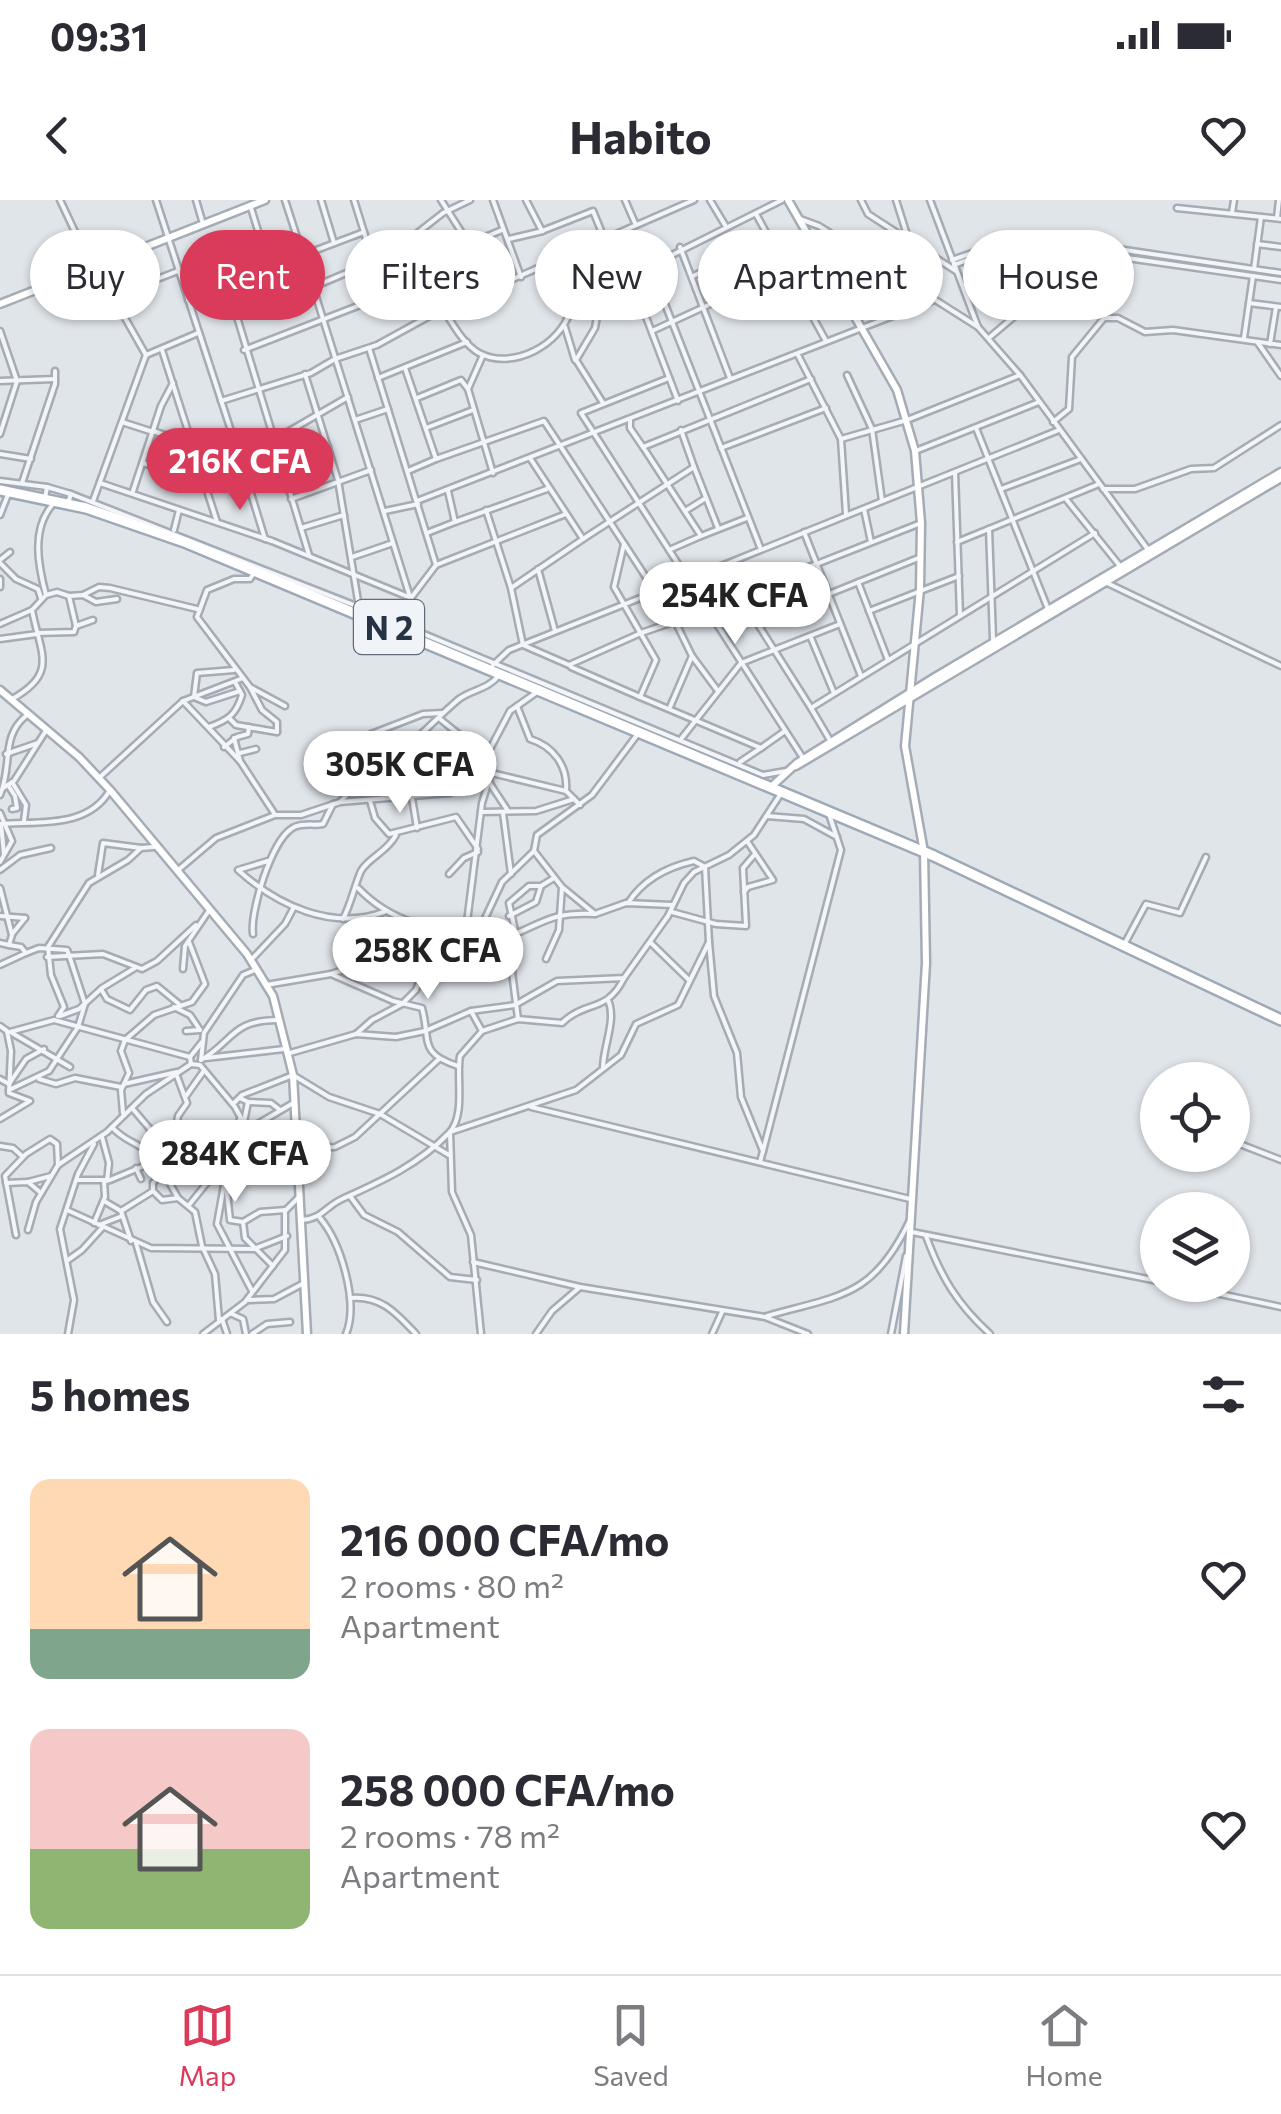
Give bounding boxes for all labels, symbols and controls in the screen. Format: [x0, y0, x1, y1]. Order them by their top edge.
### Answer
text: 09:31 [50, 12, 148, 59]
icon: back [30, 108, 85, 163]
text: Habito [569, 108, 712, 163]
icon: heart [1196, 108, 1251, 163]
chip: Buy [30, 230, 160, 320]
chip: Rent [180, 230, 325, 320]
chip: Filters [345, 230, 515, 320]
chip: New [535, 230, 678, 320]
chip: Apartment [698, 230, 943, 320]
chip: House [963, 230, 1134, 320]
pin: 216K CFA [137, 428, 343, 513]
text: 216K CFA [169, 440, 311, 480]
pin: 254K CFA [632, 562, 838, 647]
text: 254K CFA [661, 574, 809, 614]
road number: N 2 [354, 600, 424, 654]
pin: 305K CFA [297, 731, 503, 816]
text: 305K CFA [325, 743, 475, 783]
pin: 258K CFA [325, 917, 531, 1002]
text: 258K CFA [354, 929, 502, 969]
map controls [1140, 1062, 1250, 1302]
button: locate [1140, 1062, 1250, 1172]
pin: 284K CFA [132, 1120, 338, 1205]
text: 284K CFA [161, 1132, 309, 1172]
button: layers [1140, 1192, 1250, 1302]
icon: filters [1196, 1367, 1251, 1422]
text: 5 homes [30, 1368, 190, 1420]
text: 216 000 CFA/mo [340, 1513, 669, 1565]
icon: home [110, 1519, 230, 1639]
icon: heart [1196, 1552, 1251, 1607]
text: 2 rooms · 80 m² [340, 1565, 564, 1605]
text: Apartment [340, 1605, 500, 1645]
text: 258 000 CFA/mo [340, 1763, 675, 1815]
icon: home [110, 1769, 230, 1889]
icon: heart [1196, 1802, 1251, 1857]
text: 2 rooms · 78 m² [340, 1815, 560, 1855]
text: Apartment [340, 1855, 500, 1895]
tab: Map [178, 1998, 236, 2092]
tab: Saved [593, 1998, 669, 2092]
tab: Home [1026, 1998, 1103, 2092]

